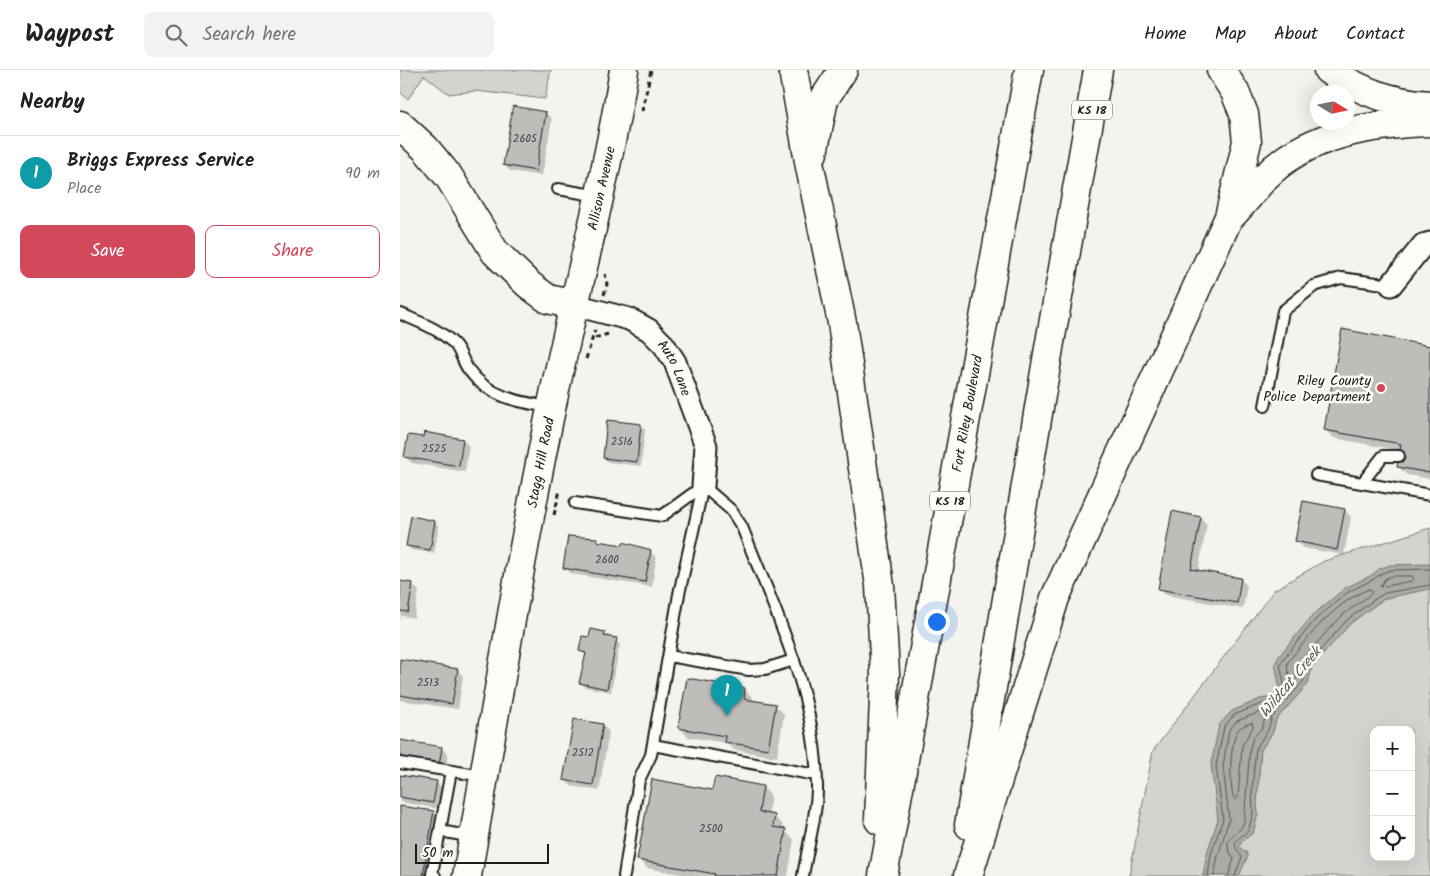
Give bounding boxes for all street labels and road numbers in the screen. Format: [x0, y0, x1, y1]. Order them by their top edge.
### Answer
road number: KS 18 [1072, 100, 1112, 120]
street label: Allison Avenue [582, 144, 622, 232]
street label: Auto Lane [652, 334, 697, 400]
street label: Fort Riley Boulevard [946, 352, 989, 474]
street label: Stagg Hill Road [522, 415, 561, 510]
road number: KS 18 [930, 492, 970, 511]

